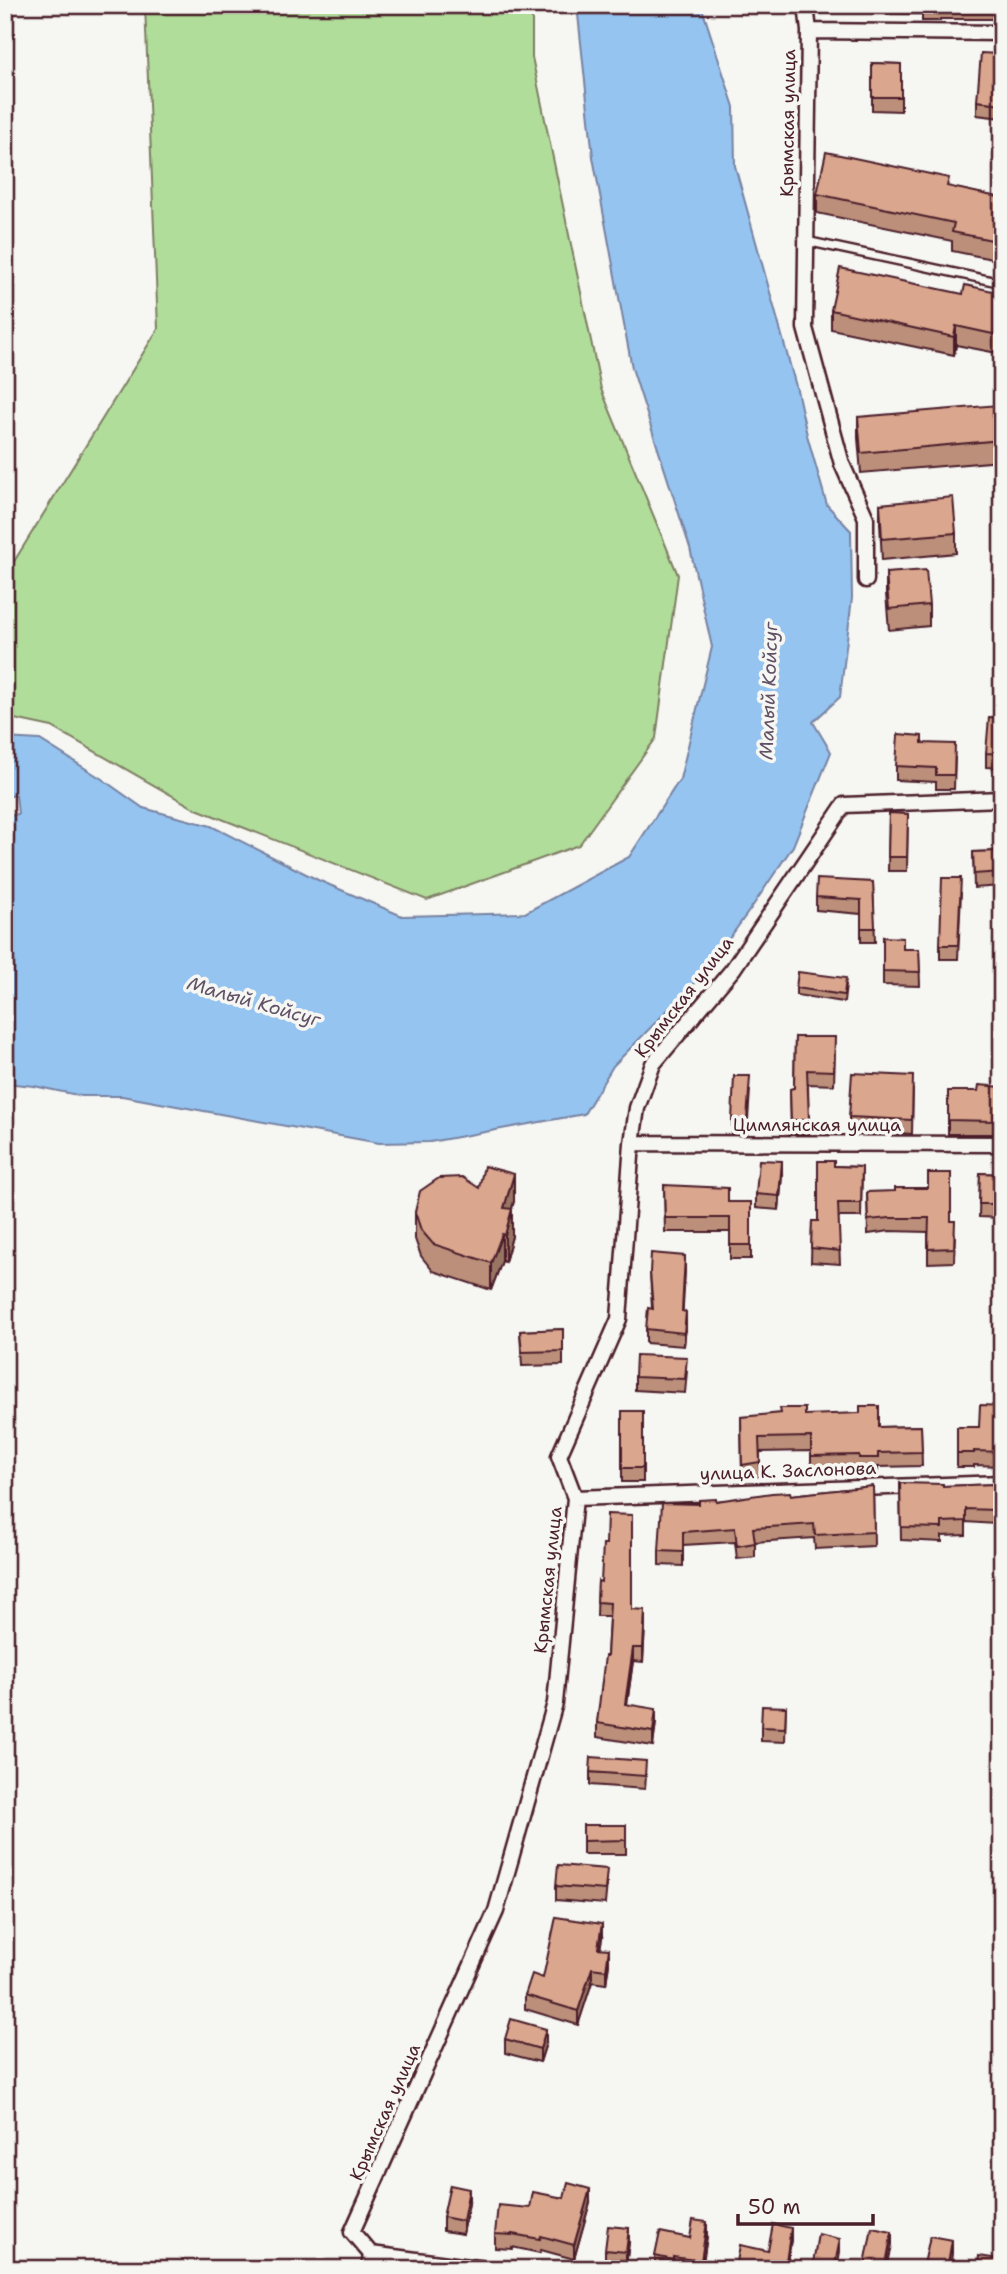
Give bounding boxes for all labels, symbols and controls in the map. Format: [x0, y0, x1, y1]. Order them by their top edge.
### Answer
street label: Крымская улица [775, 49, 801, 197]
water label: Малый Койсуг [754, 620, 783, 760]
street label: Крымская улица [629, 931, 739, 1063]
water label: Малый Койсуг [184, 971, 325, 1033]
street label: Цимлянская улица [733, 1113, 901, 1137]
street label: улица К. Заслонова [699, 1456, 877, 1486]
street label: Крымская улица [528, 1505, 568, 1655]
street label: Крымская улица [344, 2040, 426, 2184]
scale bar [738, 2183, 872, 2227]
text: 50 m [748, 2193, 801, 2221]

